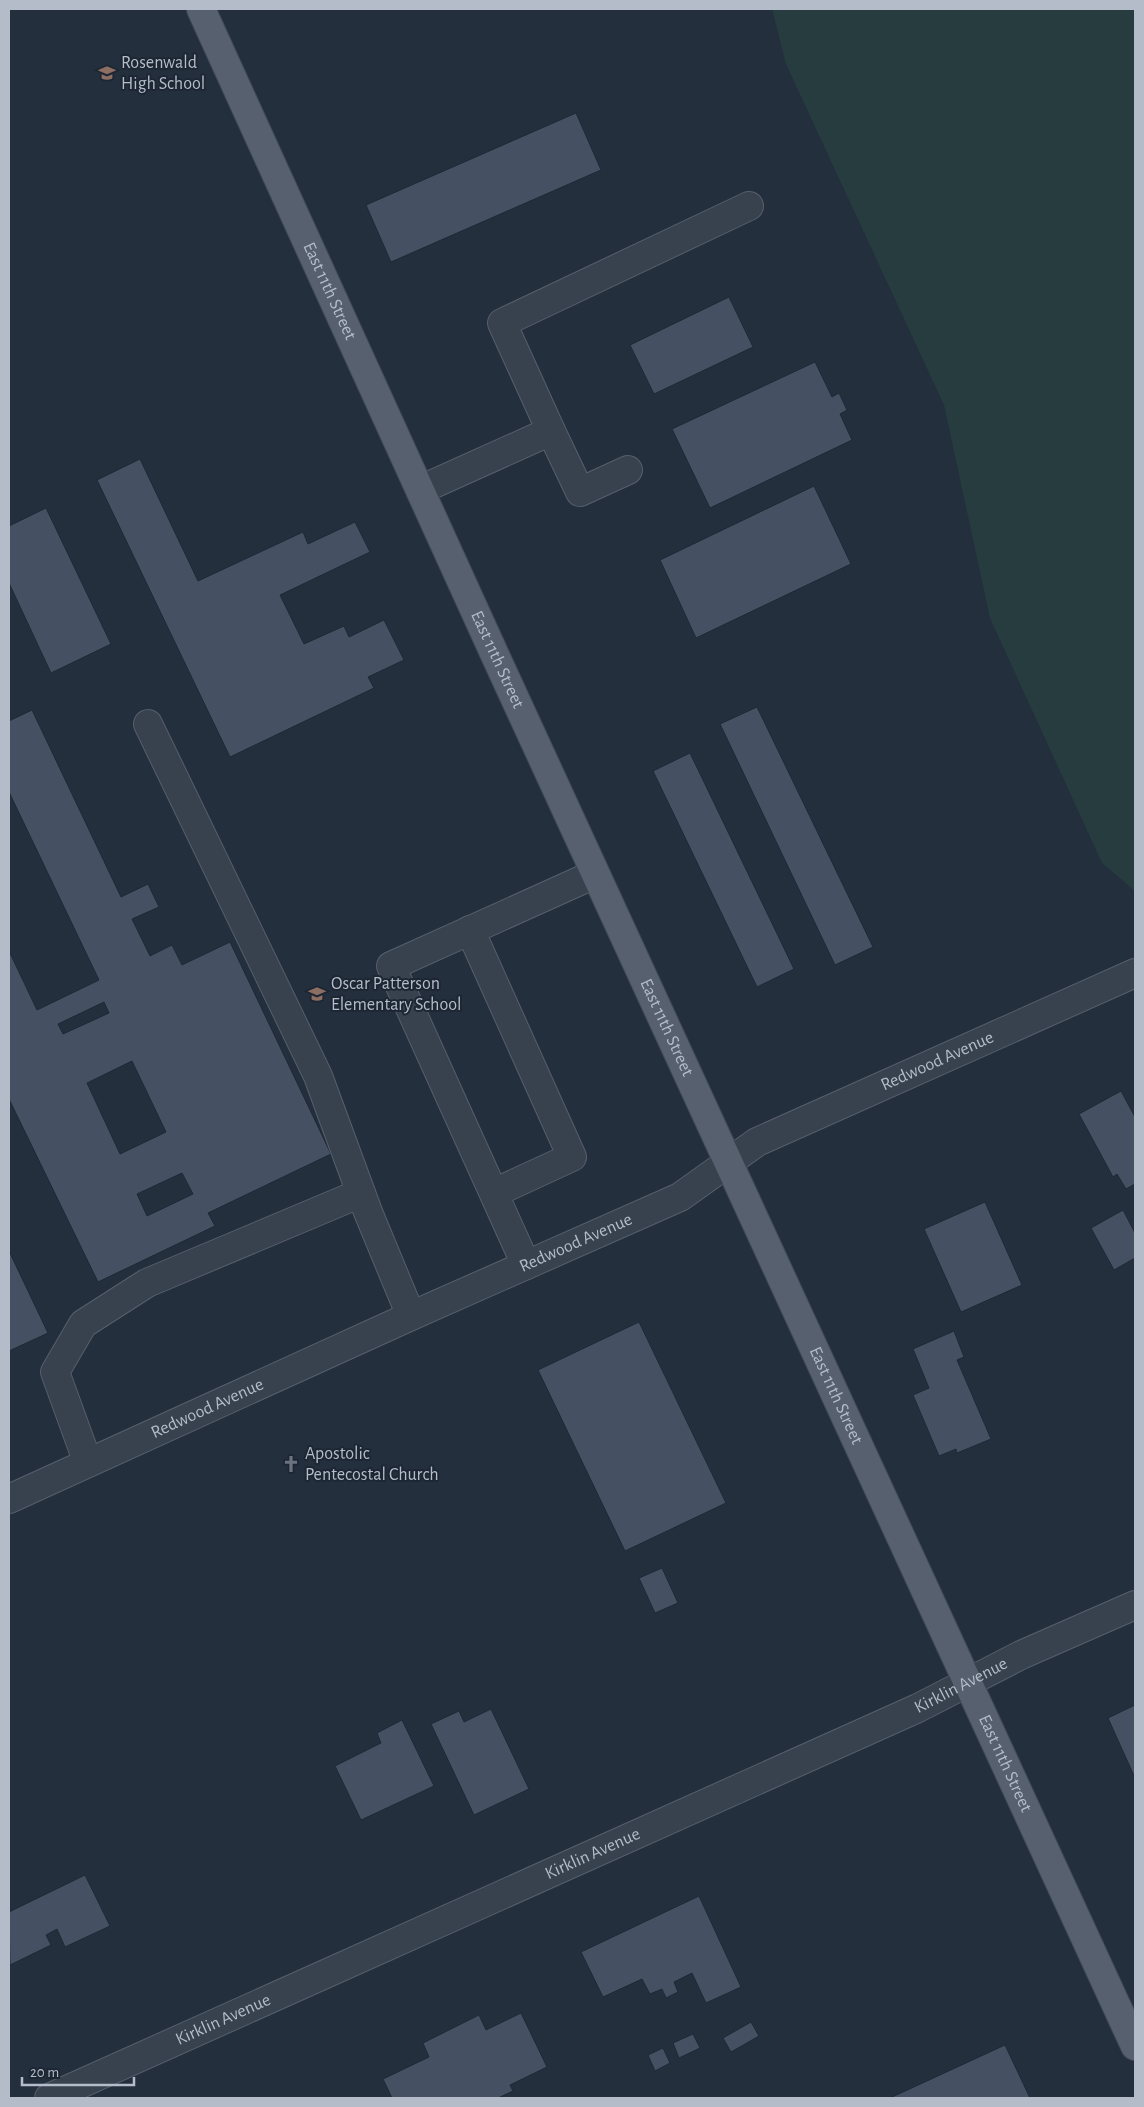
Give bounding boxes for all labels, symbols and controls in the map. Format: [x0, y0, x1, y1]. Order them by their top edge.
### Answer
place label: Rosenwald High School [121, 54, 205, 93]
school or university icon: Rosenwald High School [97, 63, 117, 83]
street label: East 11th Street [299, 240, 359, 343]
street label: East 11th Street [467, 608, 527, 711]
place label: Oscar Patterson Elementary School [331, 975, 462, 1014]
street label: East 11th Street [636, 976, 697, 1079]
school or university icon: Oscar Patterson Elementary School [307, 984, 327, 1004]
street label: Redwood Avenue [878, 1028, 996, 1094]
street label: Redwood Avenue [517, 1210, 635, 1276]
street label: East 11th Street [806, 1344, 866, 1447]
street label: Redwood Avenue [148, 1375, 266, 1442]
place label: Apostolic Pentecostal Church [305, 1445, 439, 1484]
church icon: Apostolic Pentecostal Church [281, 1454, 301, 1474]
street label: Kirklin Avenue [912, 1654, 1011, 1717]
street label: East 11th Street [975, 1712, 1035, 1815]
street label: Kirklin Avenue [543, 1825, 643, 1883]
street label: Kirklin Avenue [173, 1991, 273, 2049]
scale bar [22, 2054, 135, 2086]
text: 20 m [30, 2065, 59, 2080]

